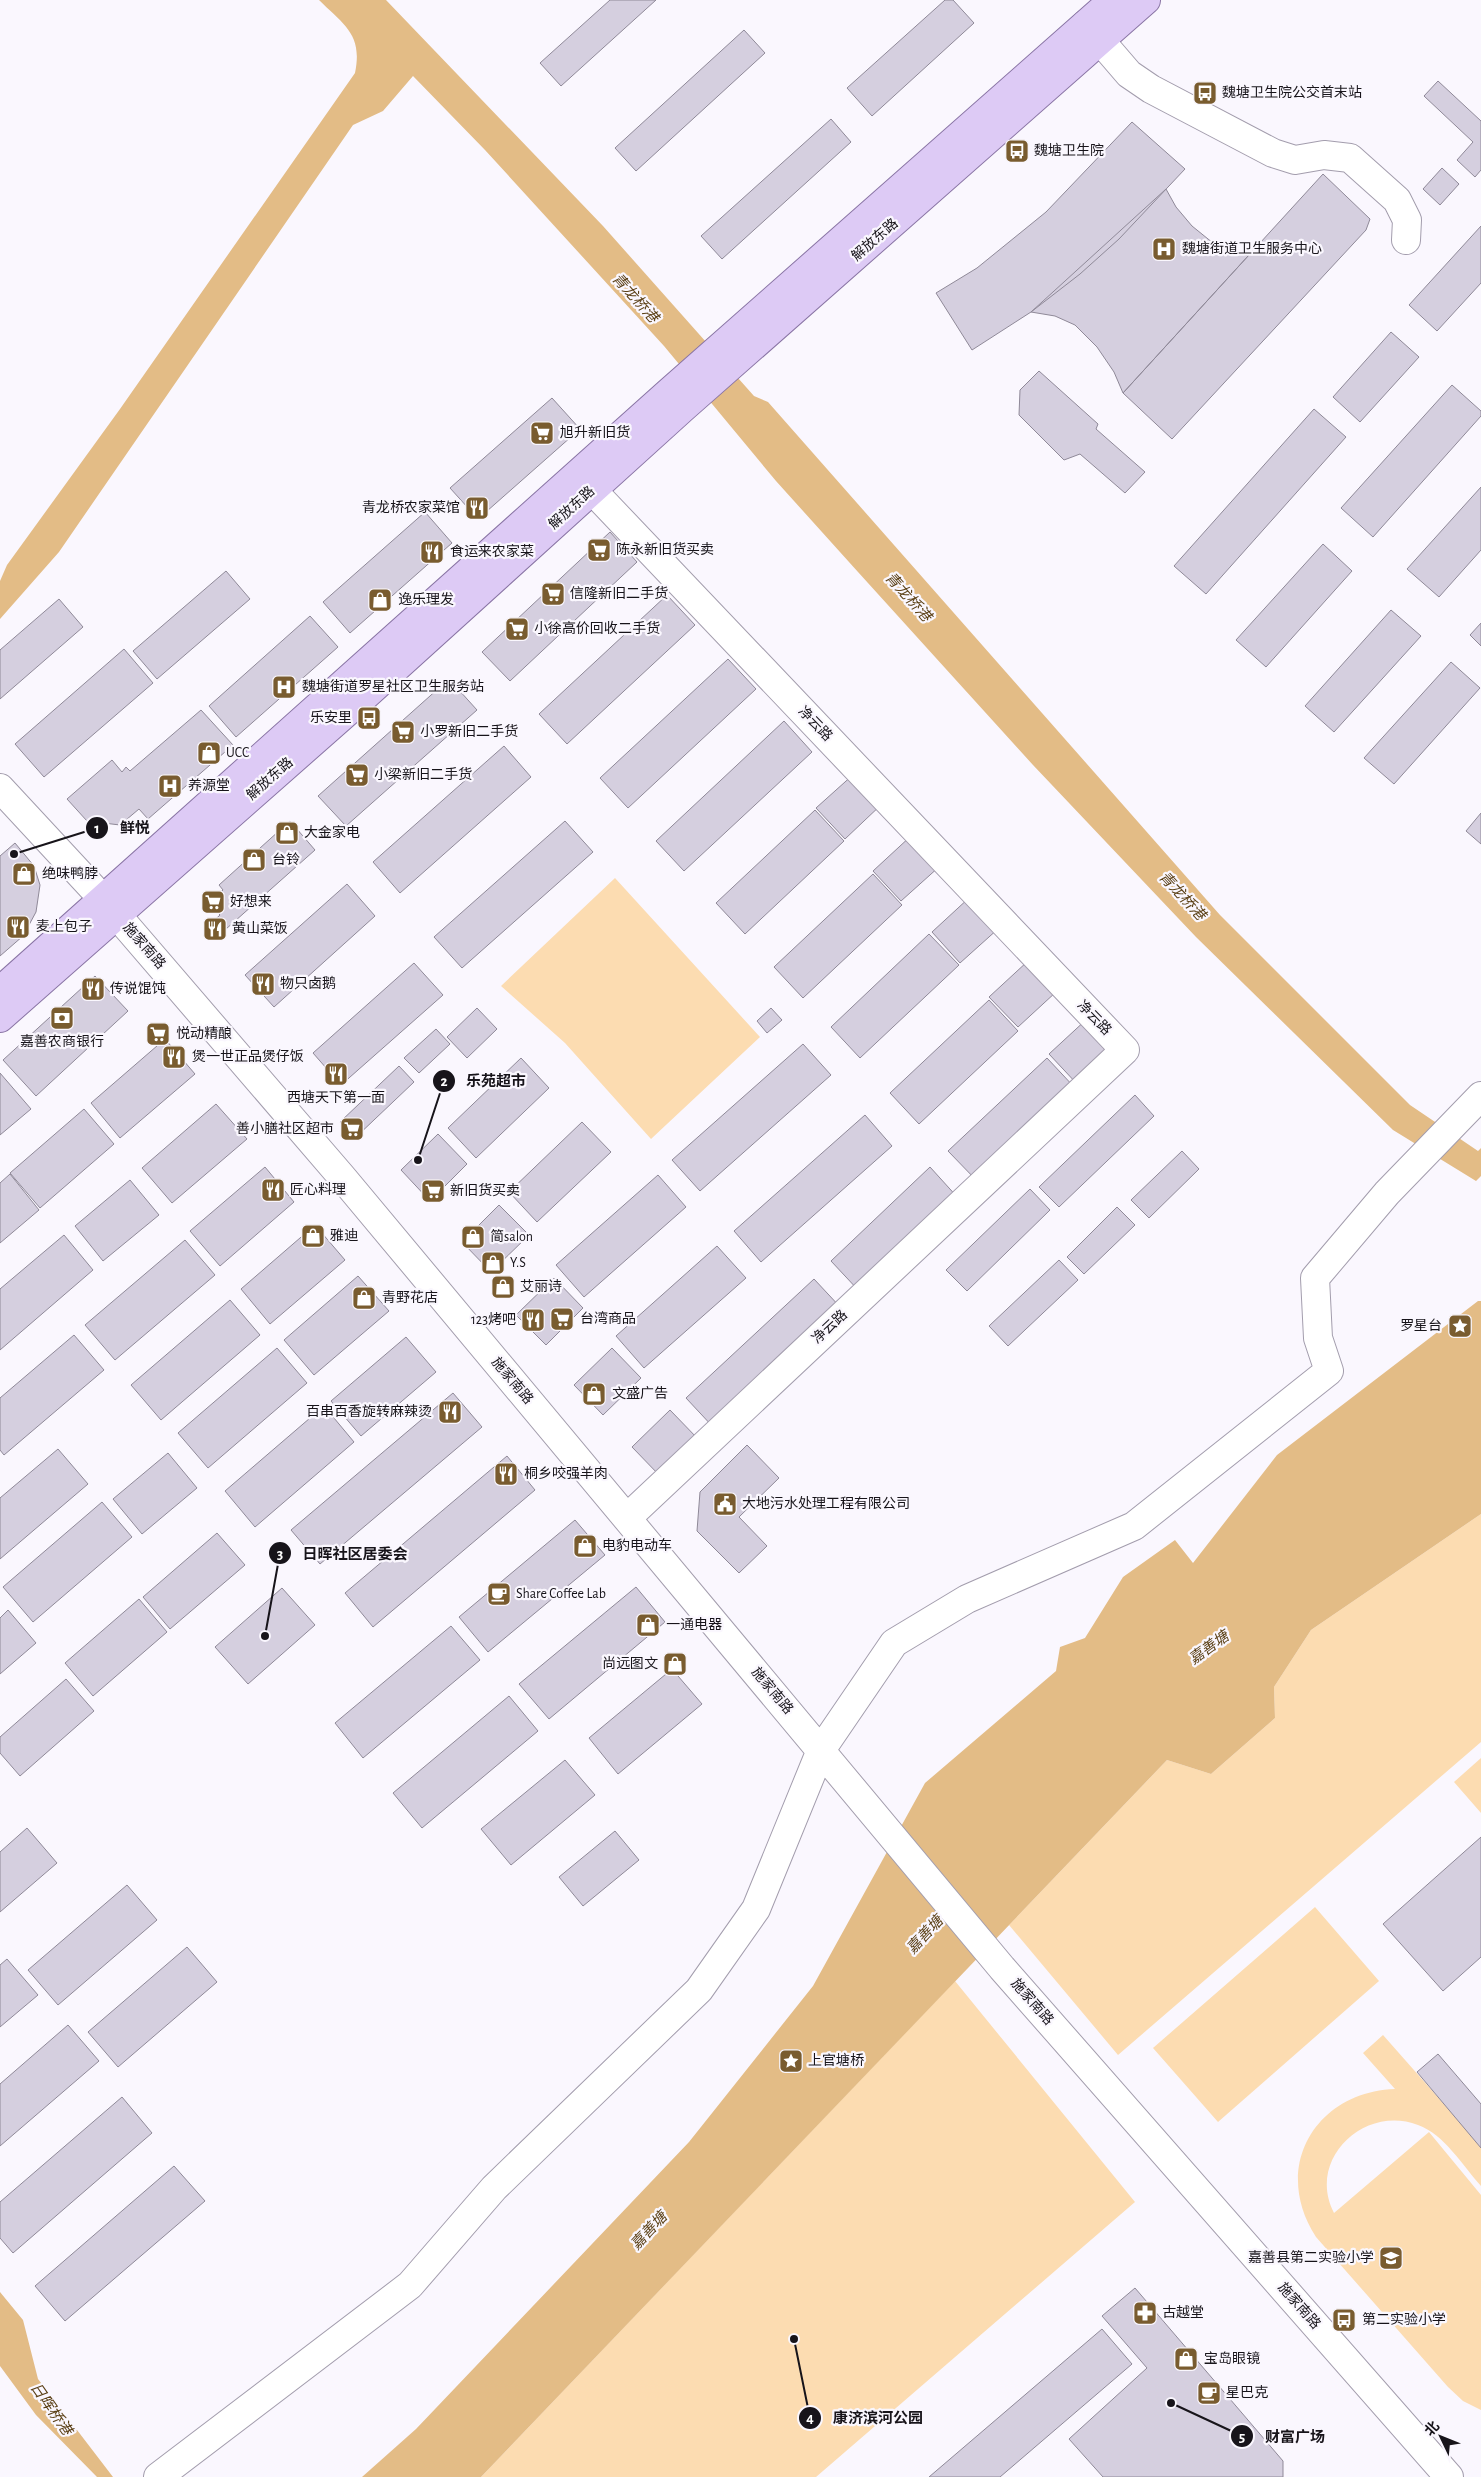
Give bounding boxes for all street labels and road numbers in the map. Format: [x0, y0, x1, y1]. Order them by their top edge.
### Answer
street label: 解放东路 [849, 216, 901, 264]
street label: 解放东路 [546, 483, 597, 532]
street label: 净云路 [795, 703, 835, 744]
street label: 解放东路 [244, 755, 296, 803]
street label: 施家南路 [120, 919, 169, 972]
street label: 净云路 [1074, 997, 1114, 1038]
street label: 净云路 [809, 1307, 850, 1346]
street label: 施家南路 [489, 1354, 537, 1407]
street label: 施家南路 [749, 1664, 797, 1717]
street label: 施家南路 [1008, 1975, 1057, 2028]
street label: 施家南路 [1275, 2279, 1324, 2332]

